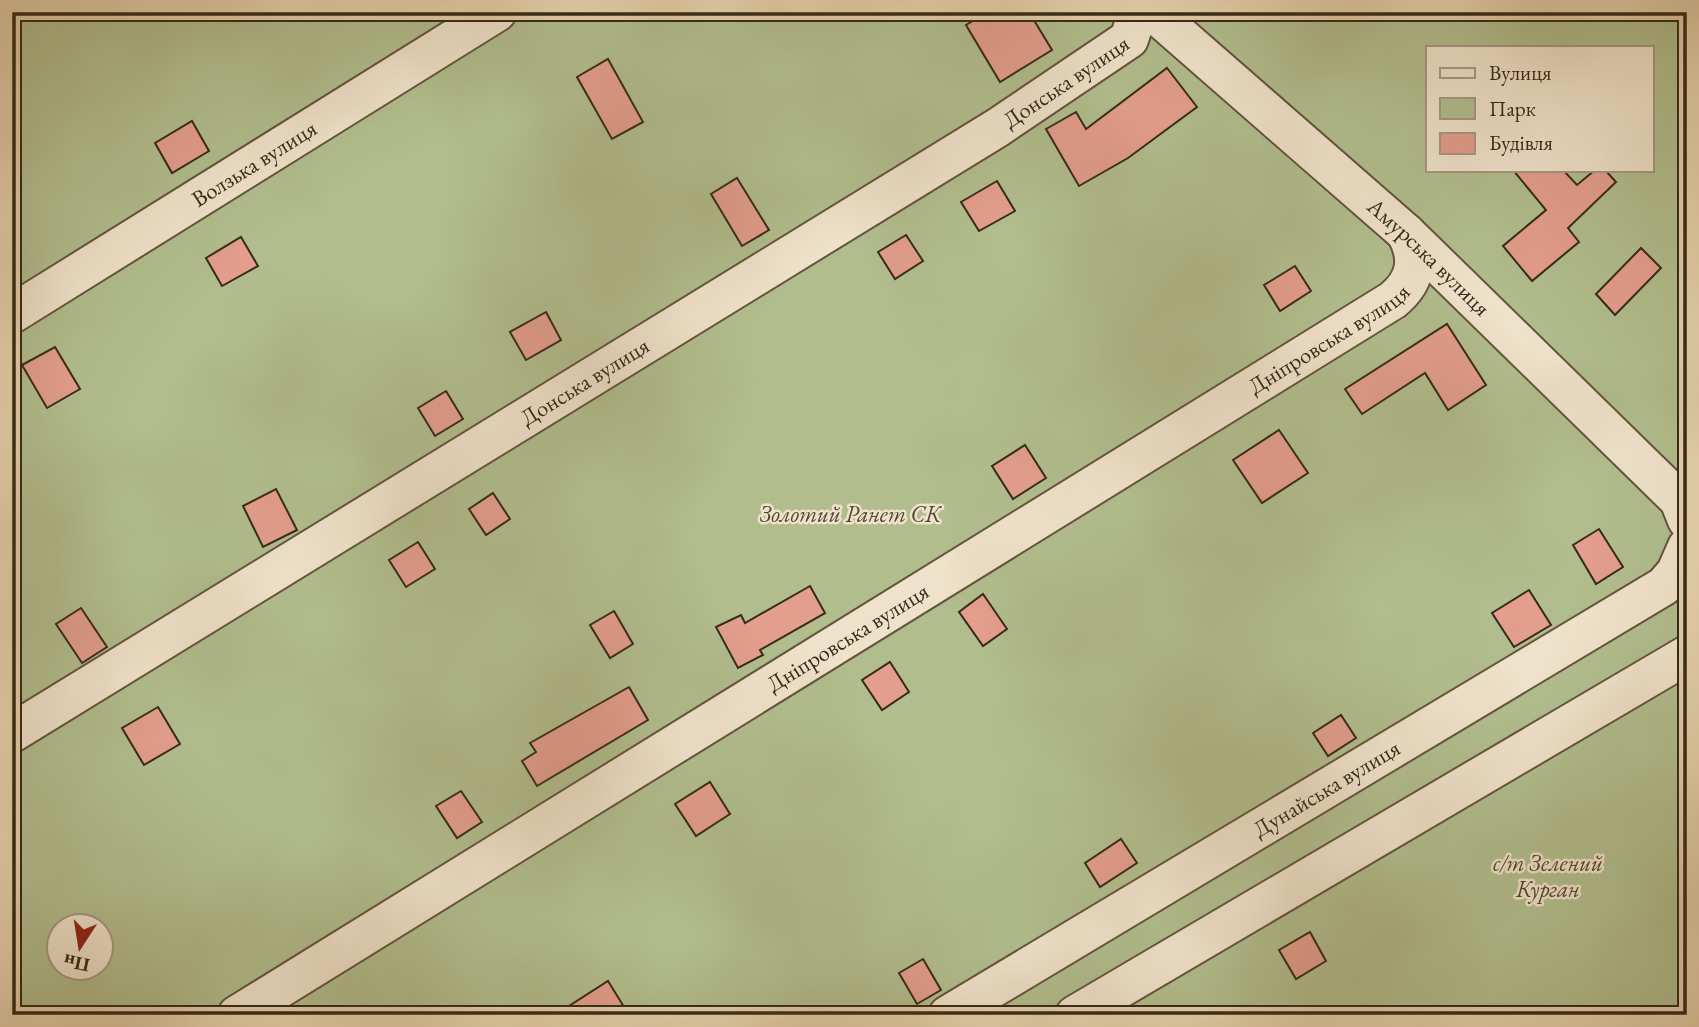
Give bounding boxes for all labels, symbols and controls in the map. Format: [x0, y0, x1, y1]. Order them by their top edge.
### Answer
street label: Донська вулиця [997, 28, 1135, 135]
legend [1426, 46, 1654, 172]
text: Вулиця [1489, 59, 1551, 86]
text: Парк [1489, 95, 1536, 122]
street label: Волзька вулиця [186, 113, 322, 214]
text: Будівля [1489, 129, 1553, 156]
street label: Амурська вулиця [1360, 190, 1497, 322]
street label: Дніпровська вулиця [1242, 278, 1417, 401]
street label: Донська вулиця [514, 330, 655, 432]
park label: Золотий Ранет СК [759, 499, 942, 529]
street label: Дніпровська вулиця [761, 576, 934, 699]
street label: Дунайська вулиця [1247, 733, 1405, 844]
park label: с/т Зелений Курган [1493, 848, 1603, 904]
north arrow [46, 912, 116, 982]
text: Пн [61, 948, 92, 978]

